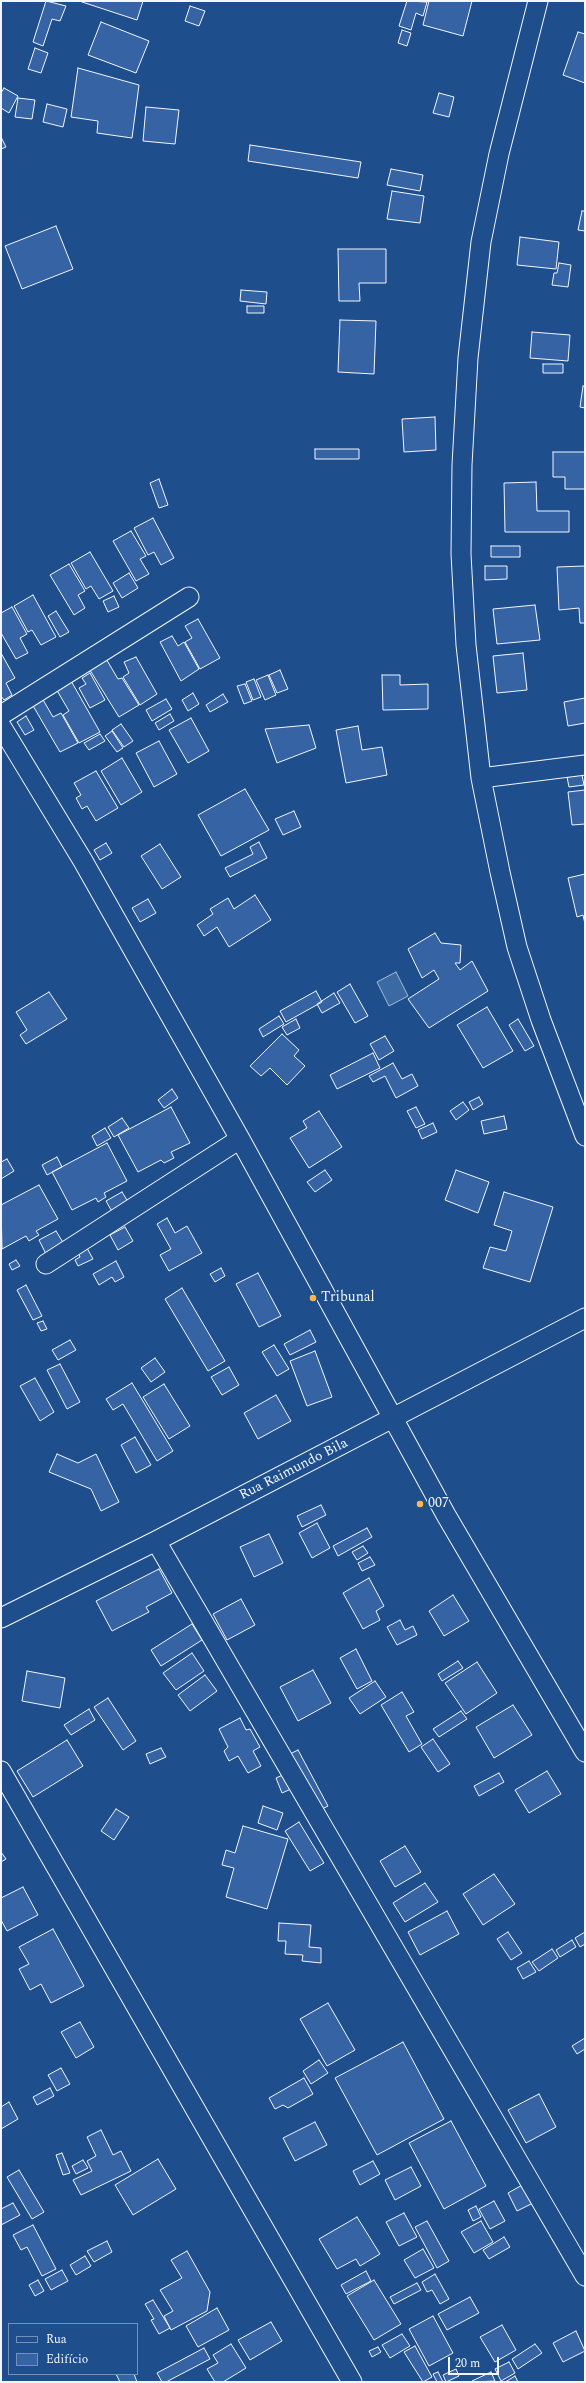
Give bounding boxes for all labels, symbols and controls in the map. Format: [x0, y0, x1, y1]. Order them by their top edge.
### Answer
place label: Tribunal [321, 1290, 375, 1306]
marker: Tribunal [308, 1293, 318, 1303]
street label: Rua Raimundo Bila [237, 1435, 351, 1505]
place label: 007 [428, 1496, 449, 1512]
marker: 007 [415, 1499, 425, 1509]
legend [8, 2323, 138, 2375]
text: Rua [46, 2330, 67, 2349]
scale bar [450, 2349, 501, 2375]
text: Edifício [46, 2350, 88, 2369]
text: 20 m [455, 2354, 480, 2373]

